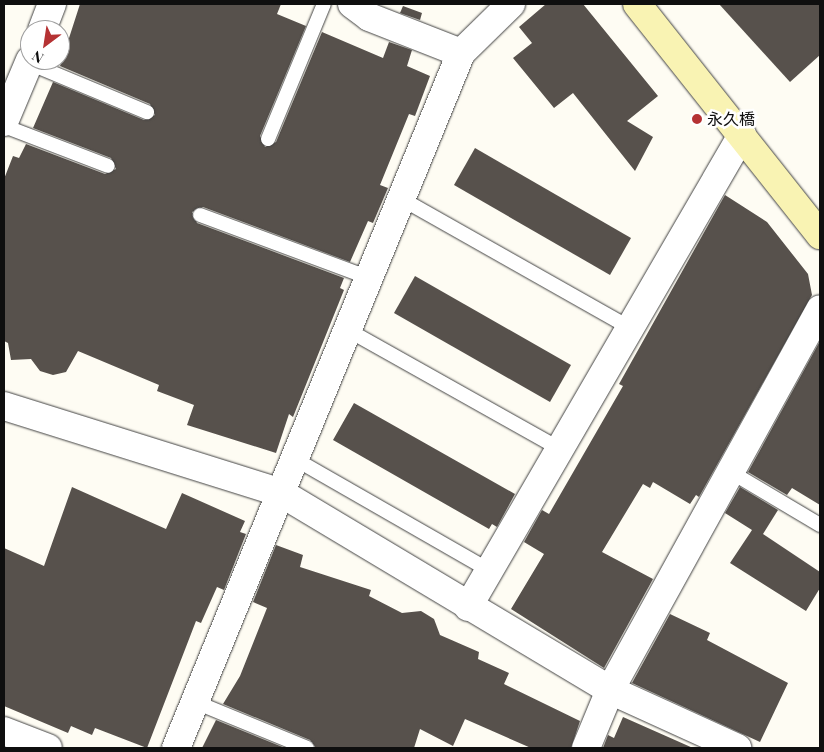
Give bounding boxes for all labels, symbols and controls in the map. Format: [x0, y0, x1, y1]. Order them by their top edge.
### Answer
north arrow [20, 20, 70, 70]
text: N [28, 47, 47, 68]
place label: 永久橋 [707, 109, 755, 129]
marker: 永久橋 [691, 113, 703, 125]

